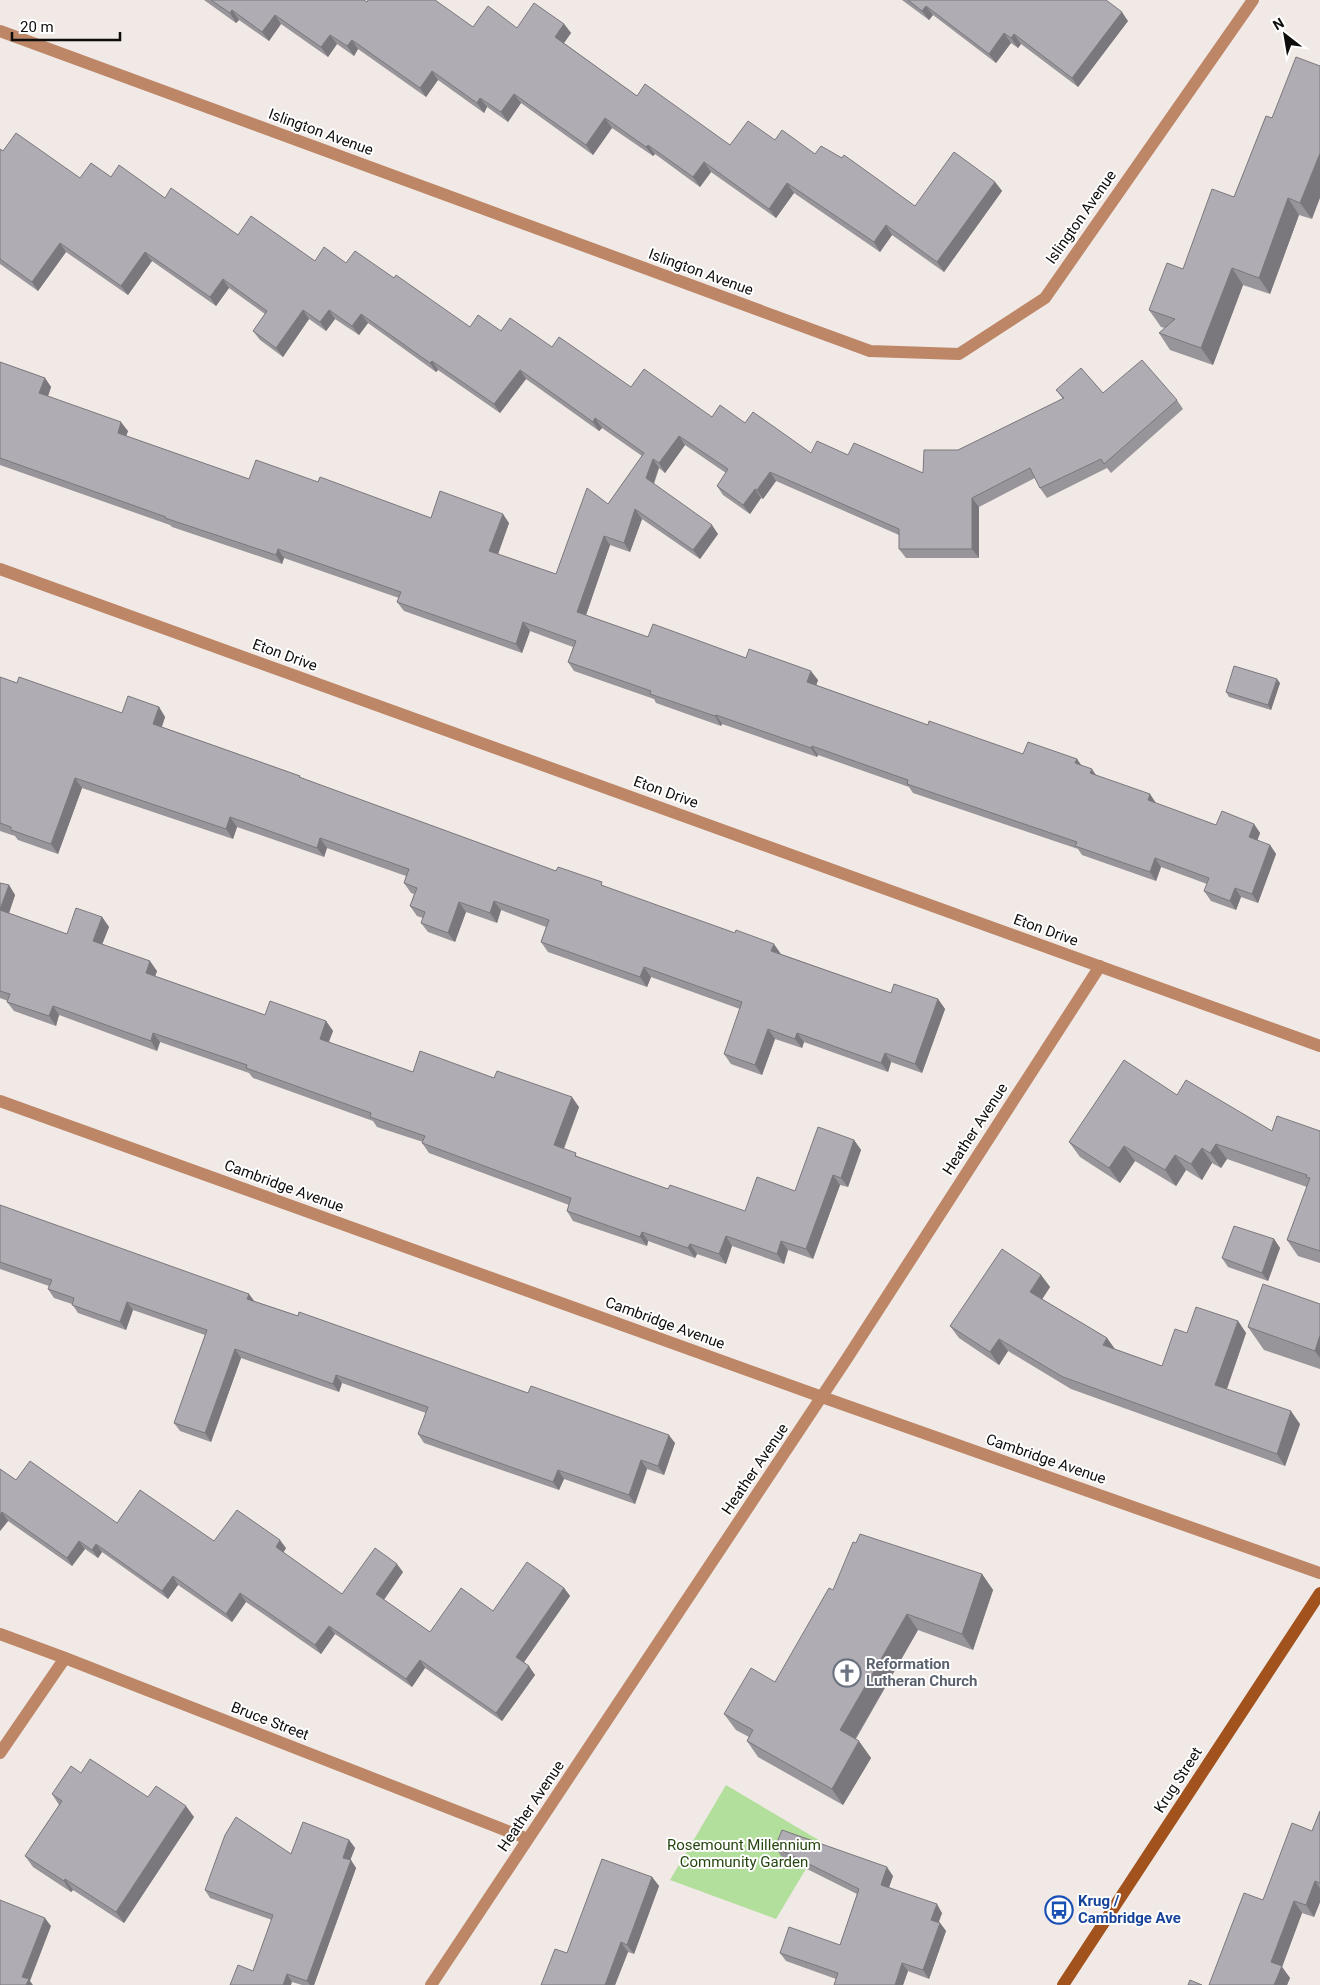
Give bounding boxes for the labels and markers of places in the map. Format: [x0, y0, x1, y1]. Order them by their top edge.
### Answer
place label: Reformation Lutheran Church [866, 1655, 978, 1690]
church icon: Reformation Lutheran Church [832, 1658, 862, 1688]
place label: Krug / Cambridge Ave [1078, 1892, 1181, 1927]
bus stop icon: Krug / Cambridge Ave [1044, 1895, 1074, 1925]

